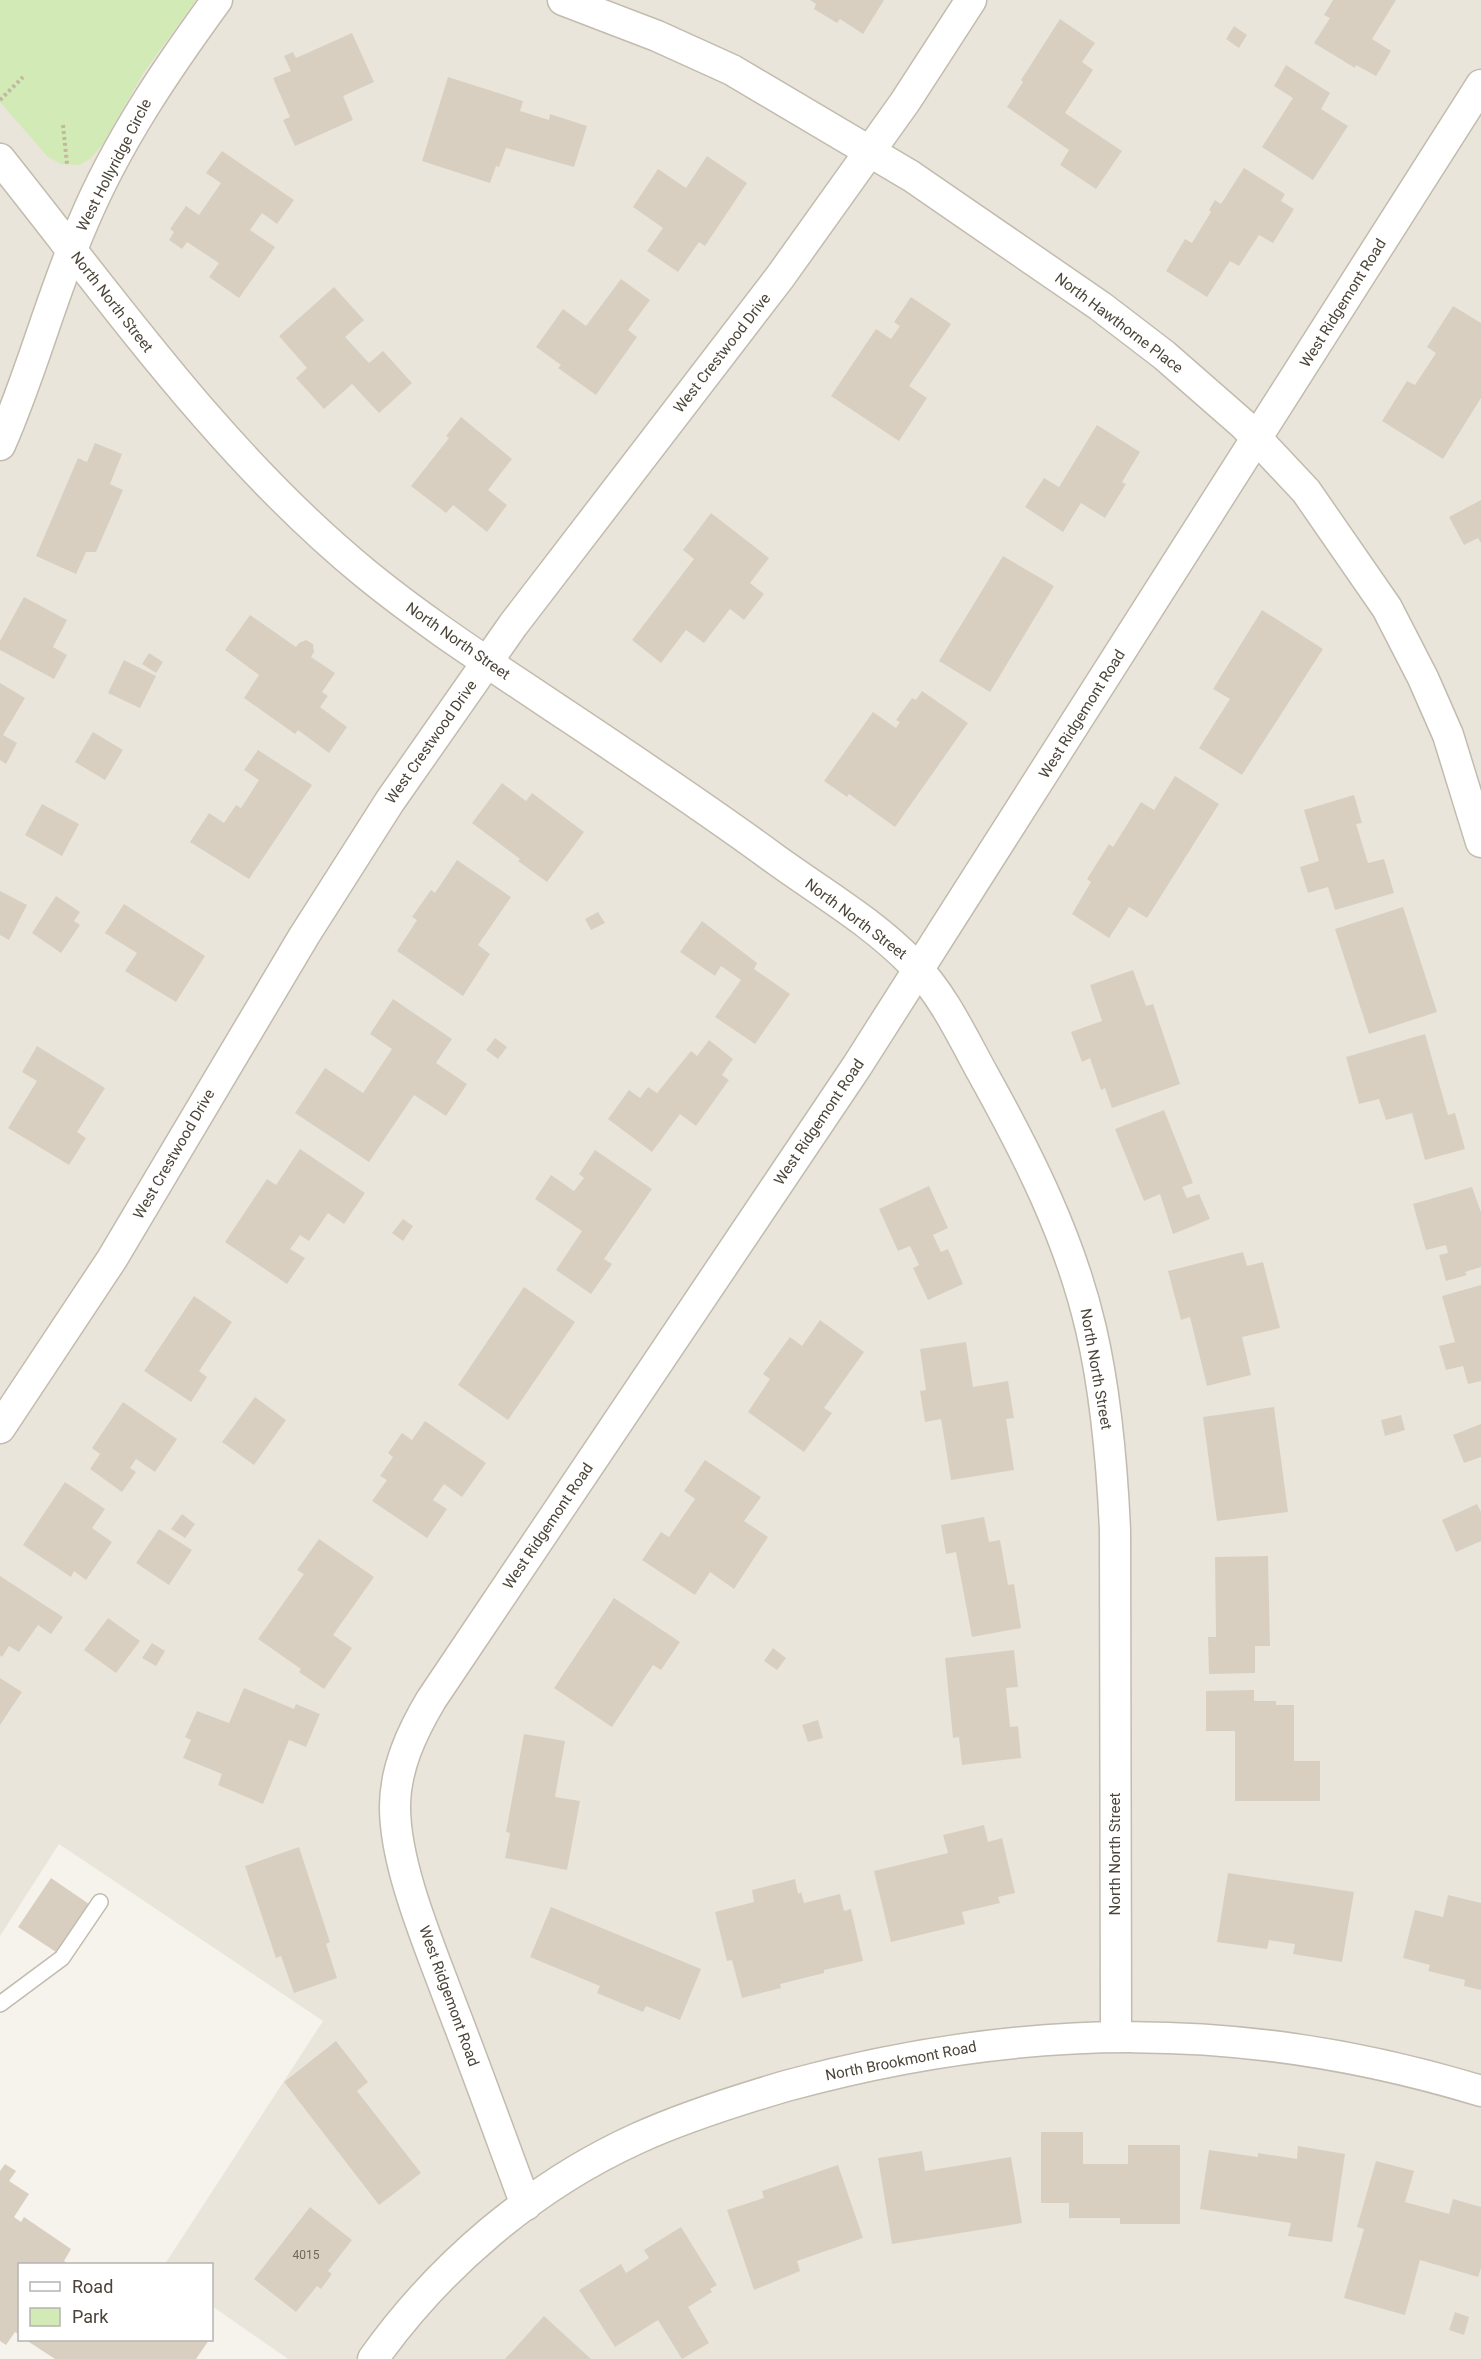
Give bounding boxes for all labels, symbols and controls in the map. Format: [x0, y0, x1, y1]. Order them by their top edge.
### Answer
street label: West Hollyridge Circle [73, 96, 155, 234]
street label: West Ridgemont Road [1296, 235, 1390, 371]
street label: North North Street [67, 248, 157, 356]
street label: North Hawthorne Place [1051, 269, 1187, 377]
street label: West Crestwood Drive [670, 290, 774, 416]
street label: North North Street [403, 598, 514, 684]
street label: West Ridgemont Road [1035, 646, 1129, 782]
street label: West Crestwood Drive [381, 677, 481, 807]
street label: North North Street [802, 875, 911, 963]
street label: West Ridgemont Road [770, 1056, 868, 1188]
street label: West Crestwood Drive [129, 1086, 219, 1222]
street label: North North Street [1076, 1307, 1116, 1431]
street label: West Ridgemont Road [499, 1460, 597, 1592]
street label: North North Street [1106, 1793, 1124, 1915]
street label: West Ridgemont Road [415, 1923, 483, 2069]
street label: North Brookmont Road [824, 2038, 978, 2084]
house number: 4015 [293, 2248, 320, 2262]
legend [18, 2263, 213, 2341]
text: Road [72, 2276, 113, 2297]
text: Park [72, 2306, 109, 2327]

